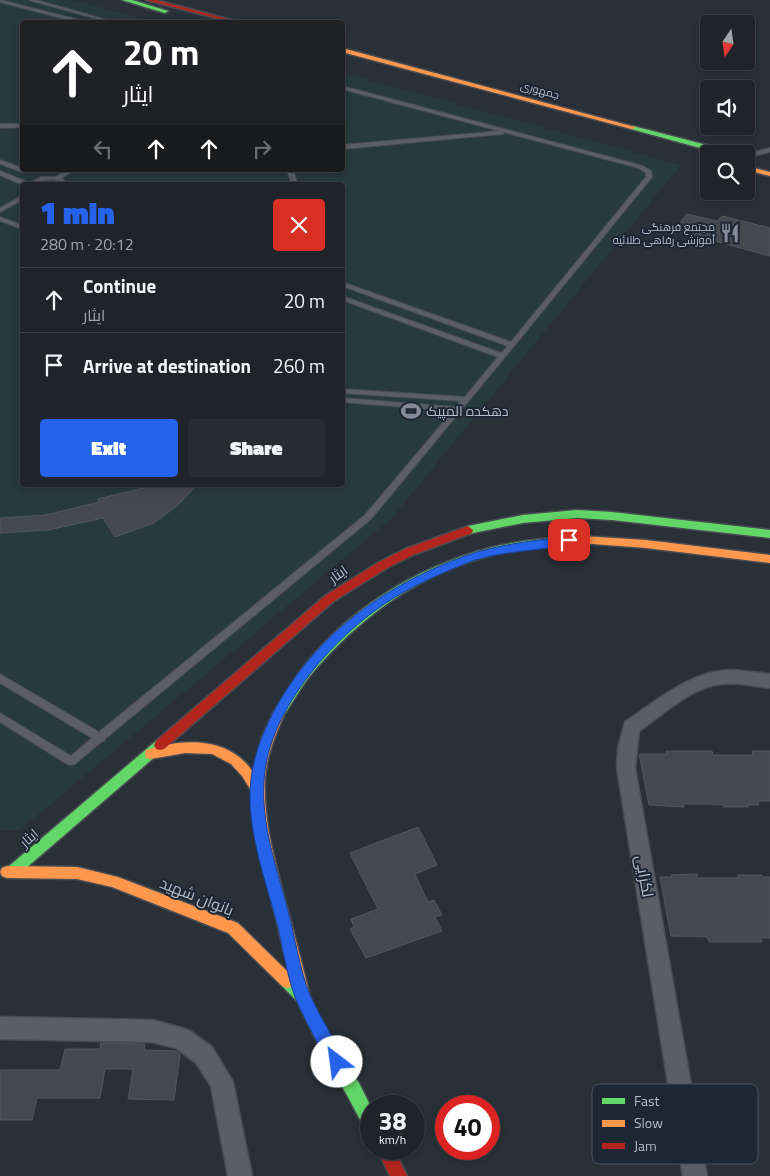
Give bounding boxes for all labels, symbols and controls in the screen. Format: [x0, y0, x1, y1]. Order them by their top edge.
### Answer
north arrow [700, 15, 755, 70]
map controls [700, 15, 755, 200]
text: 20 m [123, 25, 199, 79]
icon: ahead [40, 40, 105, 105]
text: ایثار [123, 77, 154, 111]
street label: جمهوری [519, 77, 561, 103]
button: sound [700, 80, 755, 135]
icon: left [89, 135, 117, 163]
icon: ahead [142, 135, 170, 163]
icon: ahead [195, 135, 223, 163]
icon: right [248, 135, 276, 163]
button: search [700, 145, 755, 200]
text: 1 min [40, 190, 115, 236]
button: close [273, 199, 325, 251]
place label: مجتمع فرهنگی ٱموزشی رفاهی طلائیه [613, 219, 715, 248]
restaurant icon: مجتمع فرهنگی ٱموزشی رفاهی طلائیه [719, 222, 741, 244]
text: 280 m · 20:12 [40, 232, 134, 256]
text: Continue [83, 271, 156, 300]
icon: ahead [40, 286, 68, 314]
text: 20 m [284, 286, 325, 315]
text: ایثار [83, 303, 105, 327]
icon: arrive [40, 351, 68, 379]
text: Arrive at destination [83, 351, 251, 380]
text: 260 m [273, 351, 325, 380]
sports icon: دهکده المپیک [400, 400, 422, 422]
place label: دهکده المپیک [426, 400, 509, 421]
button: Exit [40, 419, 178, 477]
button: Share [188, 419, 325, 477]
pin [548, 519, 590, 561]
icon: arrive [555, 526, 583, 554]
street label: ایثار [323, 559, 352, 588]
street label: ایثار [14, 823, 43, 853]
street label: لکزایی [629, 853, 661, 899]
street label: بانوان شهید [156, 870, 238, 922]
position arrow [310, 1035, 362, 1087]
legend [592, 1084, 758, 1164]
text: Fast [634, 1090, 659, 1111]
speed limit sign: 40 [435, 1095, 500, 1160]
text: 38 [378, 1102, 407, 1140]
text: Slow [634, 1112, 663, 1133]
text: km/h [379, 1130, 406, 1149]
text: Jam [634, 1135, 657, 1156]

